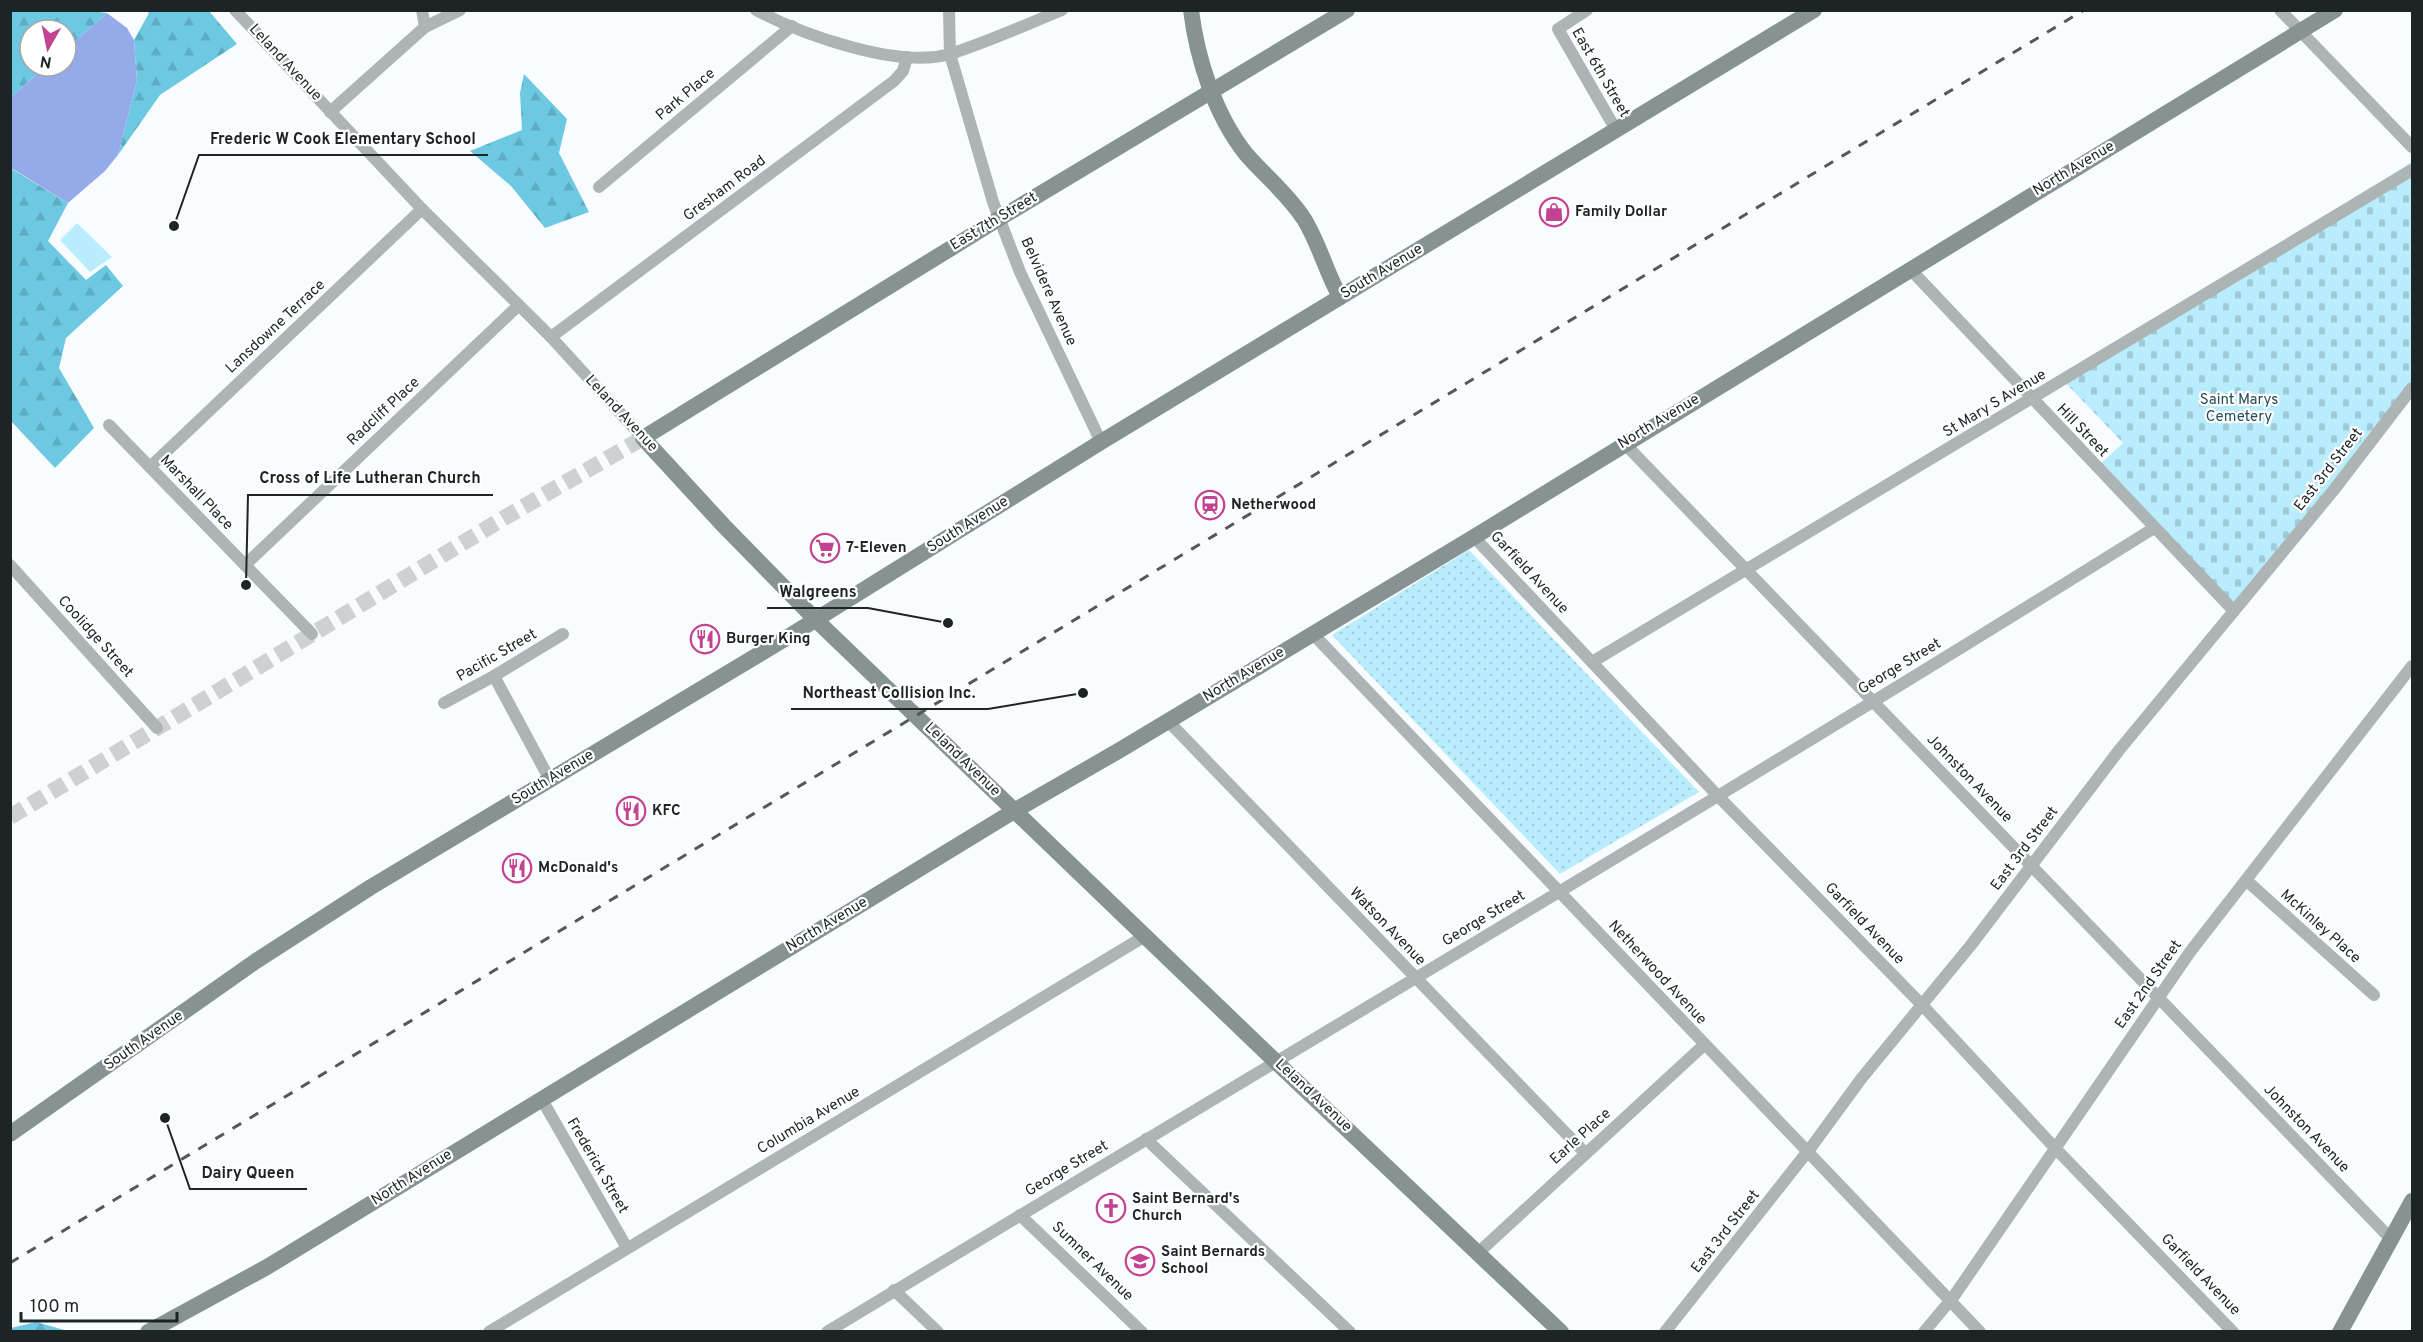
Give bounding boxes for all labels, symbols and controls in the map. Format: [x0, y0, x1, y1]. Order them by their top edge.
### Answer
north arrow [18, 18, 78, 78]
street label: Leland Avenue [244, 20, 326, 106]
street label: East 6th Street [1567, 25, 1633, 121]
text: N [39, 50, 53, 72]
street label: Park Place [652, 65, 720, 125]
callout: Frederic W Cook Elementary School [199, 121, 488, 155]
text: Frederic W Cook Elementary School [210, 130, 476, 150]
street label: North Avenue [2030, 137, 2118, 201]
street label: Gresham Road [680, 152, 770, 226]
street label: East 7th Street [947, 189, 1041, 255]
shop icon: Family Dollar [1538, 196, 1570, 228]
place label: Family Dollar [1575, 203, 1668, 222]
street label: Belvidere Avenue [1016, 235, 1080, 349]
street label: South Avenue [1337, 240, 1427, 304]
street label: Lansdowne Terrace [222, 276, 330, 378]
street label: St Mary S Avenue [1940, 366, 2050, 442]
street label: Leland Avenue [580, 371, 662, 457]
street label: Radcliff Place [344, 374, 424, 450]
street label: North Avenue [1615, 390, 1703, 454]
park label: Saint Marys Cemetery [2200, 391, 2278, 427]
street label: Hill Street [2052, 400, 2112, 462]
street label: East 3rd Street [2291, 424, 2367, 516]
street label: Marshall Place [155, 451, 237, 535]
callout: Cross of Life Lutheran Church [248, 461, 493, 495]
text: Cross of Life Lutheran Church [259, 469, 481, 489]
station icon: Netherwood [1194, 489, 1226, 521]
street label: South Avenue [924, 492, 1012, 558]
place label: Netherwood [1231, 496, 1316, 515]
street label: Garfield Avenue [1486, 528, 1572, 618]
supermarket icon: 7-Eleven [809, 532, 841, 564]
place label: 7-Eleven [846, 539, 907, 558]
callout: Walgreens [767, 574, 868, 608]
text: Walgreens [779, 583, 857, 603]
street label: Coolidge Street [53, 592, 137, 682]
restaurant icon: Burger King [689, 623, 721, 655]
street label: Pacific Street [453, 625, 541, 687]
place label: Burger King [726, 630, 811, 649]
street label: George Street [1855, 635, 1945, 699]
street label: North Avenue [1200, 643, 1288, 707]
callout: Northeast Collision Inc. [791, 675, 988, 709]
text: Northeast Collision Inc. [802, 684, 976, 704]
street label: Leland Avenue [920, 719, 1004, 801]
street label: Johnston Avenue [1922, 731, 2016, 827]
street label: South Avenue [508, 746, 598, 810]
restaurant icon: KFC [615, 795, 647, 827]
place label: KFC [652, 802, 681, 821]
street label: East 3rd Street [1987, 803, 2063, 895]
restaurant icon: McDonald's [501, 852, 533, 884]
place label: McDonald's [538, 859, 618, 878]
street label: Garfield Avenue [1820, 879, 1908, 969]
street label: Watson Avenue [1345, 884, 1429, 970]
street label: McKinley Place [2276, 886, 2364, 968]
street label: George Street [1439, 887, 1529, 951]
street label: North Avenue [783, 893, 871, 957]
street label: Netherwood Avenue [1604, 917, 1710, 1029]
street label: East 2nd Street [2111, 937, 2187, 1033]
street label: South Avenue [101, 1007, 187, 1075]
street label: Leland Avenue [1270, 1055, 1356, 1137]
street label: Johnston Avenue [2259, 1081, 2353, 1177]
street label: Columbia Avenue [754, 1083, 864, 1159]
street label: Earle Place [1547, 1105, 1615, 1169]
street label: Frederick Street [562, 1115, 632, 1217]
street label: George Street [1022, 1137, 1112, 1201]
street label: North Avenue [368, 1146, 456, 1210]
callout: Dairy Queen [190, 1155, 307, 1189]
text: Dairy Queen [202, 1164, 294, 1184]
street label: East 3rd Street [1688, 1186, 1764, 1278]
place label: Saint Bernard's Church [1132, 1190, 1240, 1226]
church icon: Saint Bernard's Church [1095, 1192, 1127, 1224]
street label: Sumner Avenue [1047, 1218, 1137, 1306]
street label: Garfield Avenue [2156, 1230, 2244, 1320]
place label: Saint Bernards School [1161, 1243, 1265, 1279]
school or university icon: Saint Bernards School [1124, 1245, 1156, 1277]
scale bar [21, 1285, 177, 1323]
text: 100 m [30, 1296, 79, 1319]

